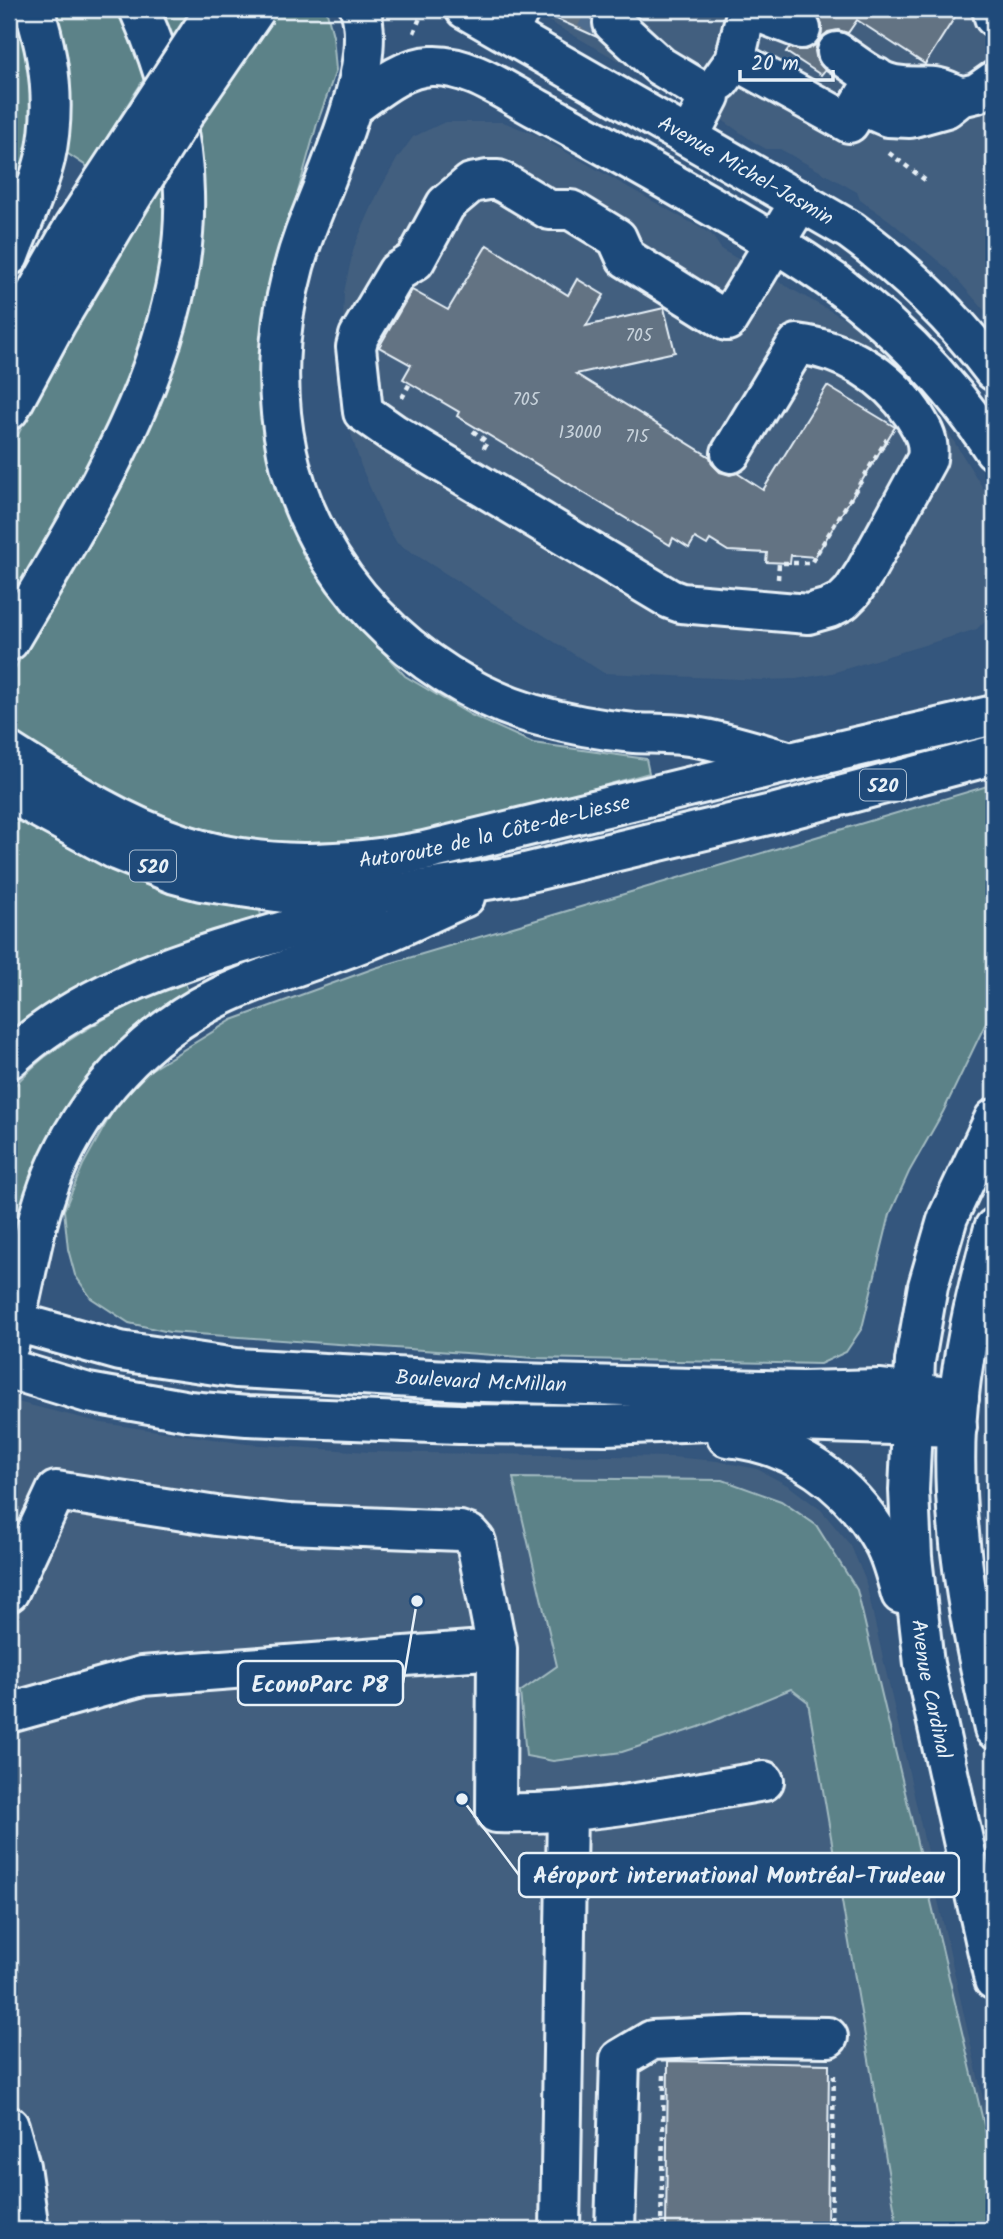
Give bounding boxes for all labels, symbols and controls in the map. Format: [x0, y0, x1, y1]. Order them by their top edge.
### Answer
scale bar [740, 38, 833, 82]
text: 20 m [751, 48, 799, 81]
street label: Avenue Michel-Jasmin [651, 108, 839, 235]
house number: 705 [626, 322, 654, 351]
house number: 705 [513, 386, 541, 415]
house number: 13000 [559, 419, 601, 448]
house number: 715 [625, 423, 650, 452]
road number: 520 [860, 770, 906, 800]
street label: Autoroute de la Côte-de-Liesse [357, 787, 634, 878]
road number: 520 [130, 850, 176, 881]
street label: Boulevard McMillan [395, 1362, 567, 1402]
street label: Avenue Cardinal [901, 1618, 960, 1762]
callout: EconoParc P8 [238, 1661, 403, 1705]
text: EconoParc P8 [252, 1668, 389, 1704]
callout: Aéroport international Montréal-Trudeau [519, 1853, 959, 1897]
text: Aéroport international Montréal-Trudeau [533, 1859, 946, 1895]

